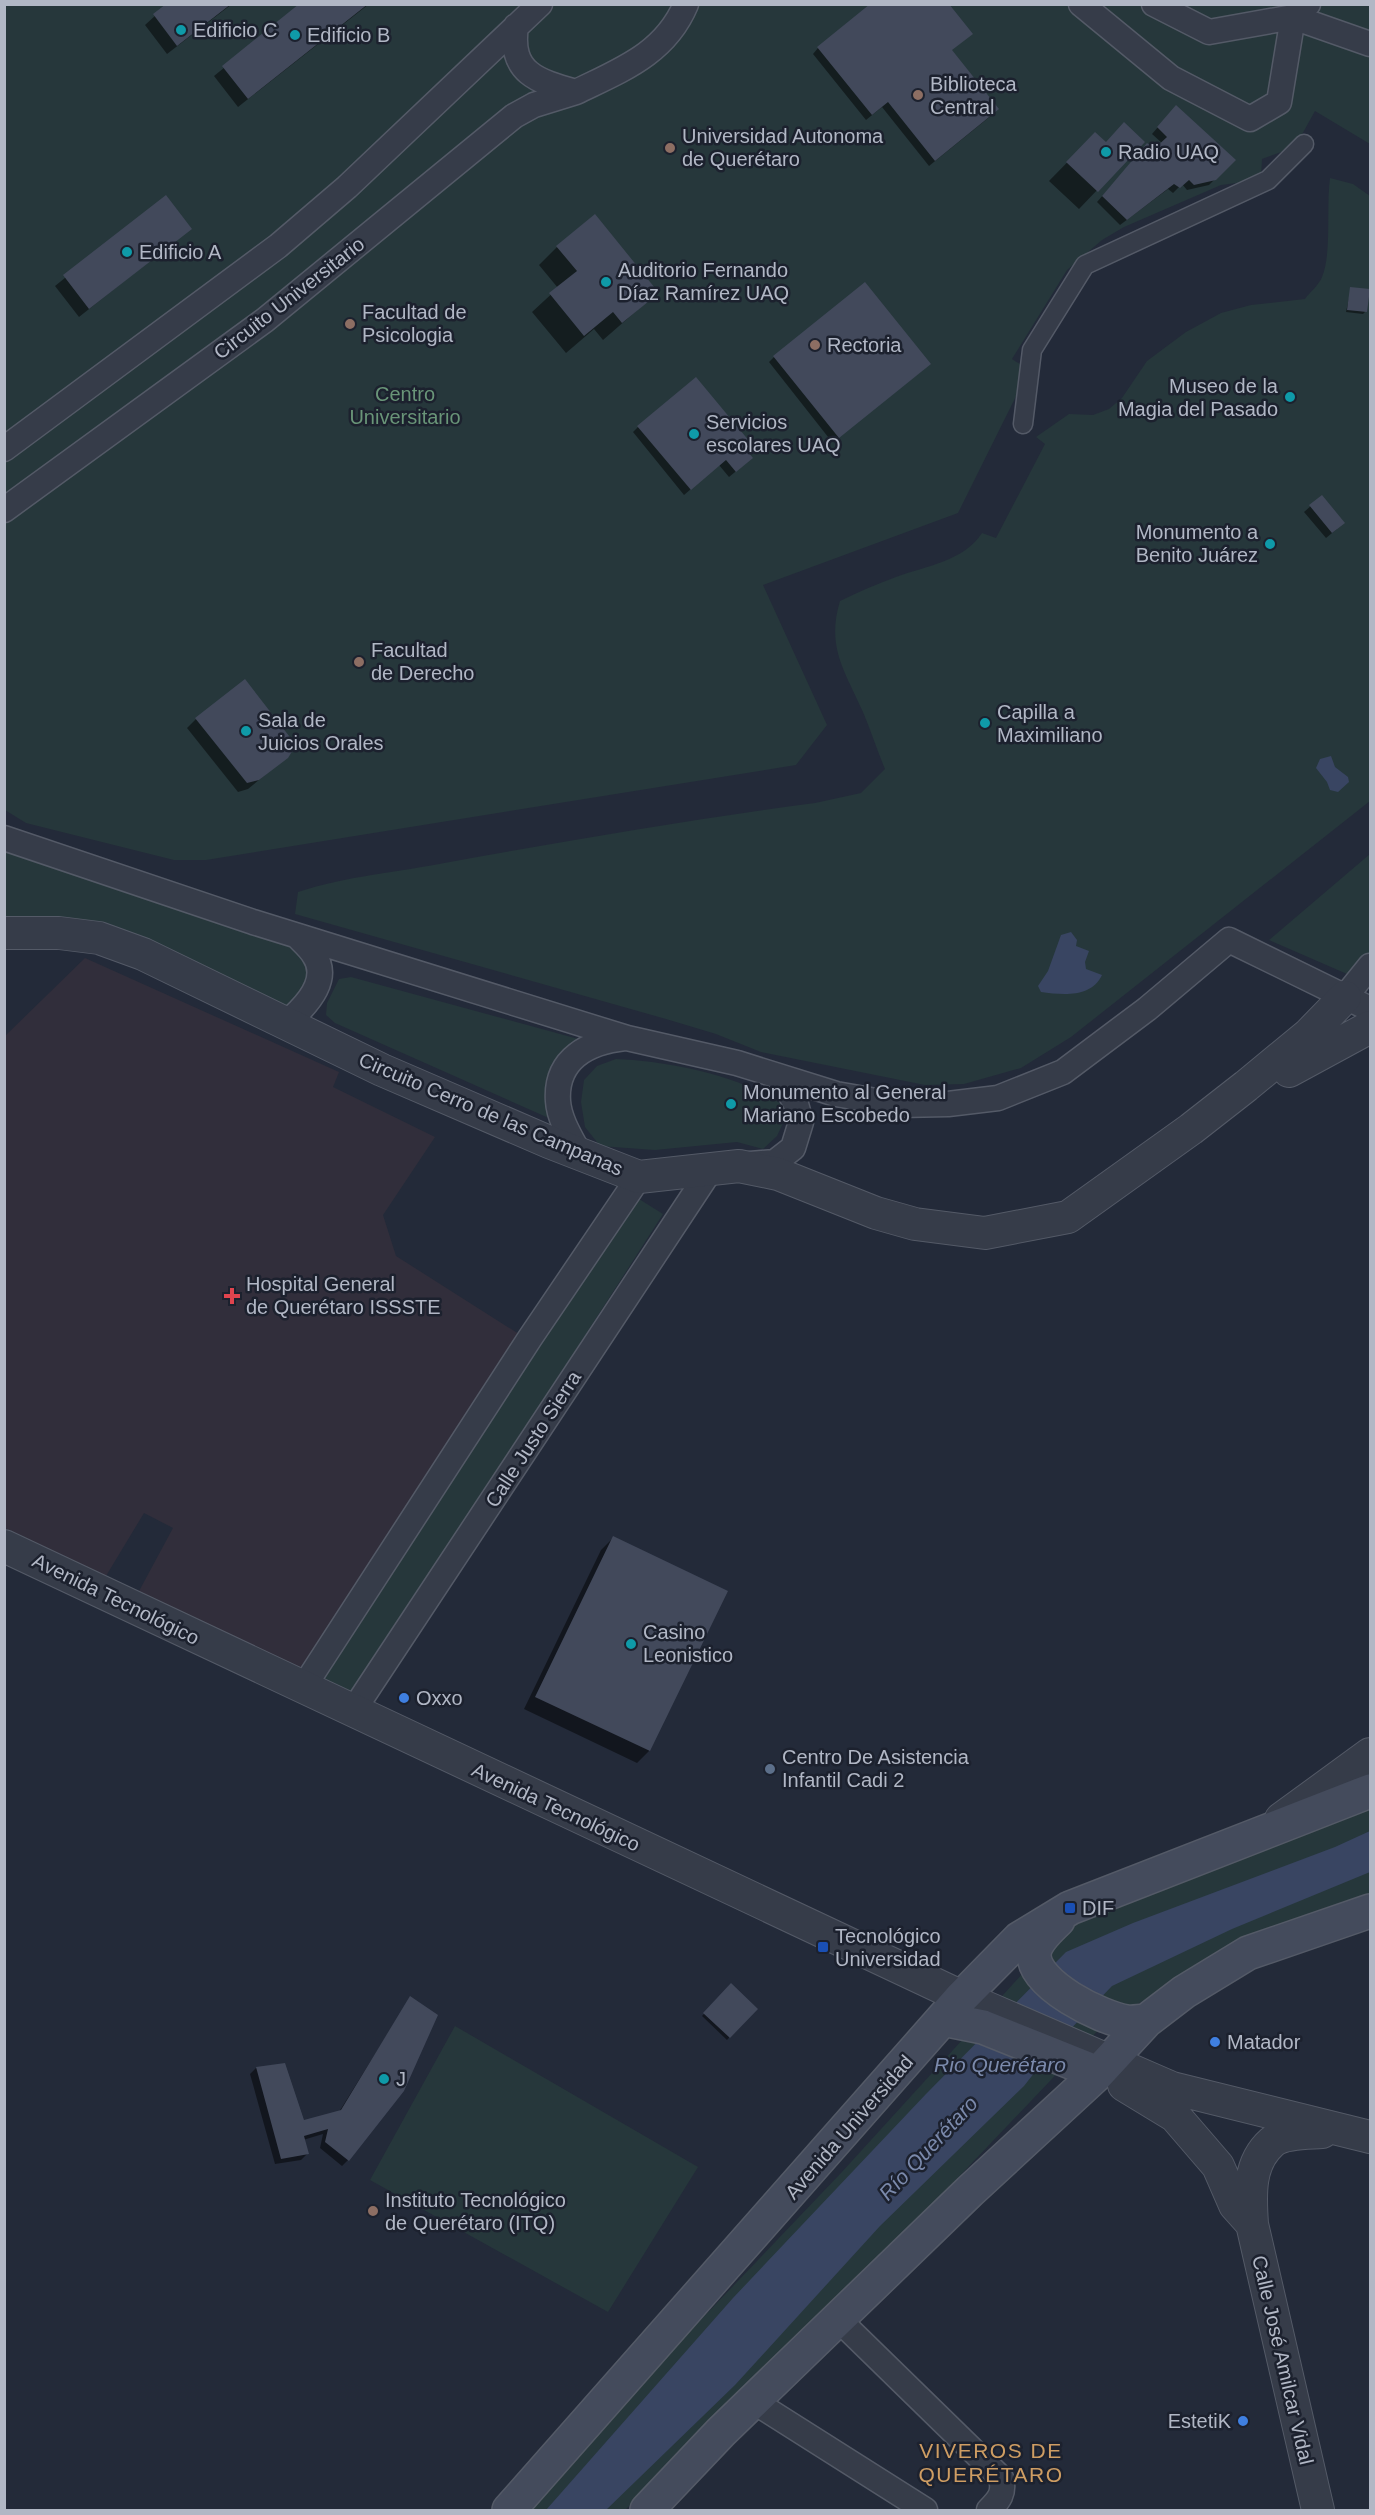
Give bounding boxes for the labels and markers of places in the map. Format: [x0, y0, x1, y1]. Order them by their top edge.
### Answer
place label: Edificio C [193, 19, 277, 41]
marker: Edificio C [174, 23, 188, 37]
place label: Edificio B [307, 24, 390, 46]
marker: Edificio B [288, 28, 302, 42]
place label: Biblioteca Central [930, 73, 1018, 118]
marker: Biblioteca Central [911, 88, 925, 102]
place label: Universidad Autonoma de Querétaro [682, 125, 884, 170]
marker: Universidad Autonoma de Querétaro [663, 141, 677, 155]
place label: Radio UAQ [1118, 141, 1219, 163]
marker: Radio UAQ [1099, 145, 1113, 159]
place label: Edificio A [139, 241, 222, 263]
marker: Edificio A [120, 245, 134, 259]
place label: Auditorio Fernando Díaz Ramírez UAQ [618, 259, 789, 304]
marker: Auditorio Fernando Díaz Ramírez UAQ [599, 275, 613, 289]
place label: Facultad de Psicologia [362, 301, 467, 346]
marker: Facultad de Psicologia [343, 317, 357, 331]
place label: Rectoria [827, 334, 902, 356]
marker: Rectoria [808, 338, 822, 352]
place label: Museo de la Magia del Pasado [1118, 375, 1279, 420]
marker: Museo de la Magia del Pasado [1283, 390, 1297, 404]
place label: Servicios escolares UAQ [706, 411, 841, 456]
marker: Servicios escolares UAQ [687, 427, 701, 441]
place label: Monumento a Benito Juárez [1136, 521, 1259, 566]
marker: Monumento a Benito Juárez [1263, 537, 1277, 551]
place label: Facultad de Derecho [371, 639, 474, 684]
marker: Facultad de Derecho [352, 655, 366, 669]
place label: Capilla a Maximiliano [997, 701, 1103, 746]
place label: Sala de Juicios Orales [258, 709, 384, 754]
marker: Capilla a Maximiliano [978, 716, 992, 730]
marker: Sala de Juicios Orales [239, 724, 253, 738]
place label: Monumento al General Mariano Escobedo [743, 1081, 946, 1126]
marker: Monumento al General Mariano Escobedo [724, 1097, 738, 1111]
place label: Hospital General de Querétaro ISSSTE [246, 1273, 441, 1318]
marker: Hospital General de Querétaro ISSSTE [223, 1287, 241, 1305]
place label: Casino Leonistico [643, 1621, 733, 1666]
marker: Casino Leonistico [624, 1637, 638, 1651]
place label: Oxxo [416, 1687, 463, 1709]
marker: Oxxo [397, 1691, 411, 1705]
place label: Centro De Asistencia Infantil Cadi 2 [782, 1746, 970, 1791]
marker: Centro De Asistencia Infantil Cadi 2 [763, 1762, 777, 1776]
place label: DIF [1082, 1897, 1114, 1919]
marker: DIF [1063, 1901, 1077, 1915]
place label: Tecnológico Universidad [835, 1925, 941, 1970]
marker: Tecnológico Universidad [816, 1940, 830, 1954]
place label: Matador [1227, 2031, 1301, 2053]
marker: Matador [1208, 2035, 1222, 2049]
place label: J [396, 2068, 406, 2090]
marker: J [377, 2072, 391, 2086]
place label: Instituto Tecnológico de Querétaro (ITQ) [385, 2189, 566, 2234]
marker: Instituto Tecnológico de Querétaro (ITQ) [366, 2204, 380, 2218]
place label: EstetiK [1168, 2410, 1232, 2432]
marker: EstetiK [1236, 2414, 1250, 2428]

